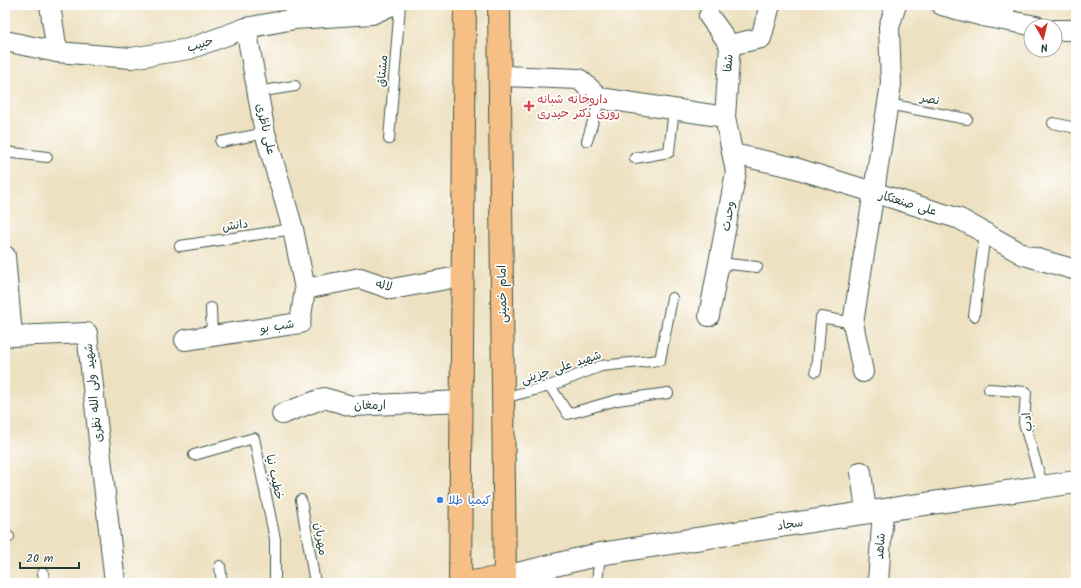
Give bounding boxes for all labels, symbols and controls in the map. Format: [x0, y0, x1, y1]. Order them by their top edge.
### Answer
north arrow [1023, 18, 1063, 58]
street label: حبیب [184, 31, 216, 58]
text: N [1040, 38, 1049, 56]
street label: مشتاق [372, 54, 393, 88]
street label: شفا [718, 54, 739, 73]
street label: نصر [918, 88, 941, 111]
place label: داروخانه شبانه روزی دکتر حیدری [537, 90, 620, 123]
marker: داروخانه شبانه روزی دکتر حیدری [524, 101, 534, 111]
street label: علی ناظری [250, 102, 281, 157]
street label: علی صنعتکار [876, 185, 939, 221]
street label: وحدت [716, 199, 740, 233]
street label: دانش [221, 214, 249, 237]
street label: امام خمینی [492, 265, 513, 323]
street label: لاله [374, 274, 394, 297]
street label: شب بو [258, 314, 296, 339]
street label: شهید ولی الله نظری [79, 343, 108, 443]
street label: شهید علی جزینی [518, 346, 604, 389]
street label: ارمغان [354, 396, 386, 415]
street label: ادب [1017, 411, 1038, 433]
street label: خطیب نیا [260, 453, 289, 502]
place label: کیمیا طلا [448, 491, 491, 510]
marker: کیمیا طلا [435, 495, 445, 505]
street label: سجاد [776, 513, 805, 536]
street label: مهربان [309, 521, 332, 557]
street label: شاهد [870, 532, 891, 560]
scale bar [20, 544, 79, 570]
text: 20 m [26, 549, 54, 568]

